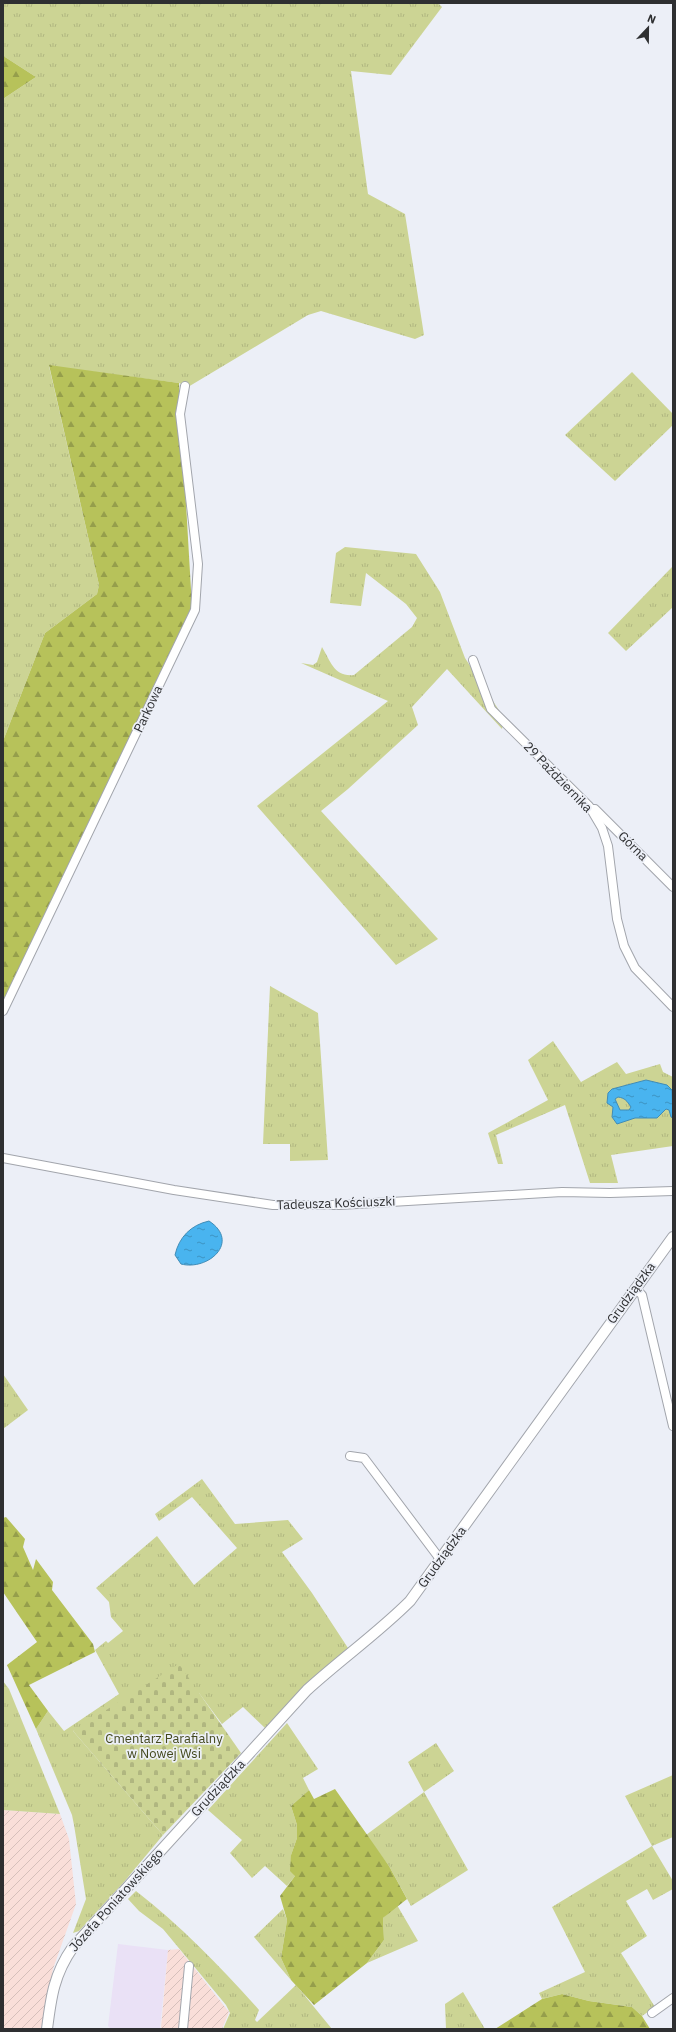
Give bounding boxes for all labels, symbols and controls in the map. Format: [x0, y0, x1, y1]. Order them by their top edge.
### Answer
north arrow [628, 8, 668, 48]
text: N [645, 11, 658, 27]
street label: Parkowa [130, 683, 166, 735]
street label: 29 Października [520, 738, 596, 816]
street label: Górna [614, 827, 652, 865]
street label: Tadeusza Kościuszki [276, 1192, 396, 1214]
street label: Grudziądzka [603, 1259, 659, 1327]
street label: Grudziądzka [414, 1523, 470, 1591]
park label: Cmentarz Parafialny w Nowej Wsi [105, 1730, 223, 1762]
street label: Grudziądzka [187, 1756, 249, 1820]
street label: Józefa Poniatowskiego [65, 1845, 167, 1955]

